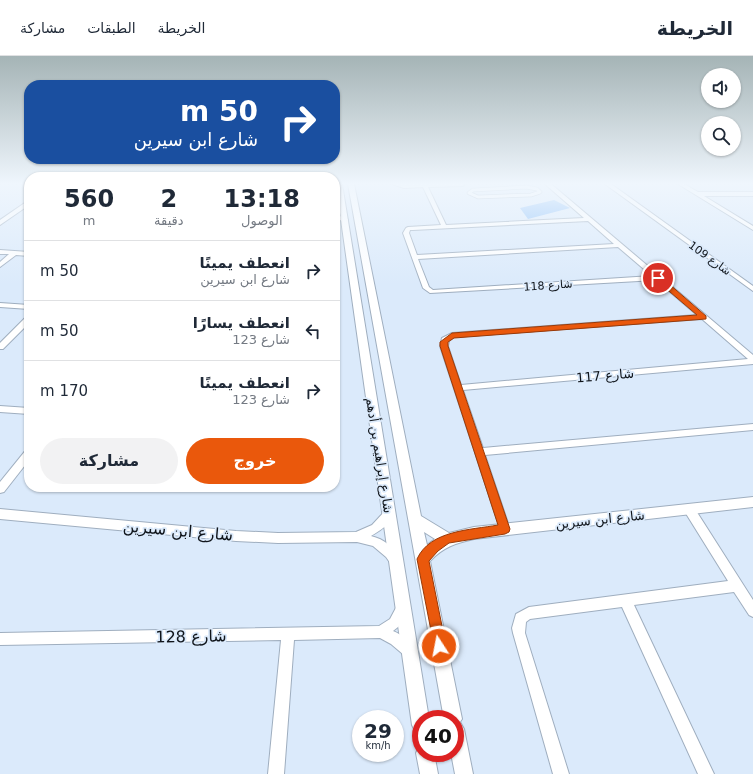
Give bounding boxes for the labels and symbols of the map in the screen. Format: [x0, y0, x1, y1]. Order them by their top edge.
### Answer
street label: شارع 109 [686, 239, 733, 278]
pin [641, 261, 675, 295]
street label: شارع 118 [523, 277, 573, 294]
street label: شارع 117 [576, 366, 635, 386]
street label: شارع إبراهيم بن أدهم [362, 396, 397, 514]
street label: شارع ابن سيرين [555, 507, 646, 533]
street label: شارع ابن سيرين [122, 516, 234, 546]
position arrow [418, 625, 460, 667]
street label: شارع 128 [155, 626, 227, 648]
speed limit sign: 40 [412, 710, 464, 762]

